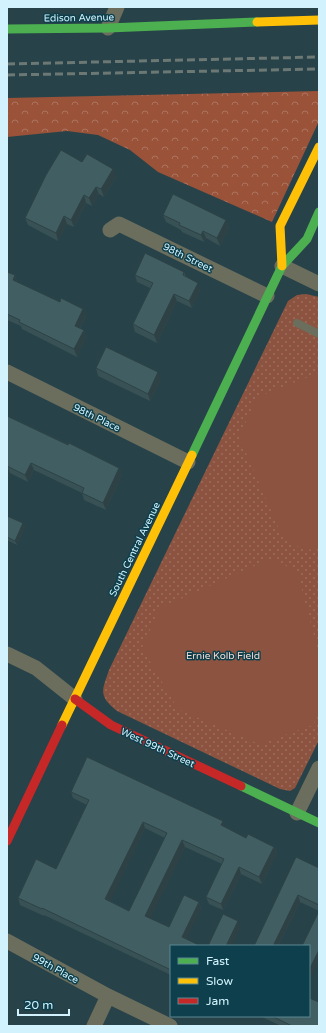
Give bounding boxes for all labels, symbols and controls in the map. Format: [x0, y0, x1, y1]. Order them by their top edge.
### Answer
street label: Edison Avenue [44, 11, 115, 25]
street label: 98th Street [161, 241, 214, 275]
street label: 98th Place [71, 401, 122, 435]
street label: South Central Avenue [107, 500, 163, 599]
park label: Ernie Kolb Field [186, 650, 260, 662]
street label: West 99th Street [119, 726, 197, 770]
legend [170, 945, 310, 1017]
street label: 99th Place [30, 951, 81, 987]
text: Fast [206, 954, 230, 968]
text: Slow [206, 974, 233, 988]
scale bar [18, 991, 69, 1017]
text: Jam [206, 994, 229, 1008]
text: 20 m [24, 998, 53, 1012]

